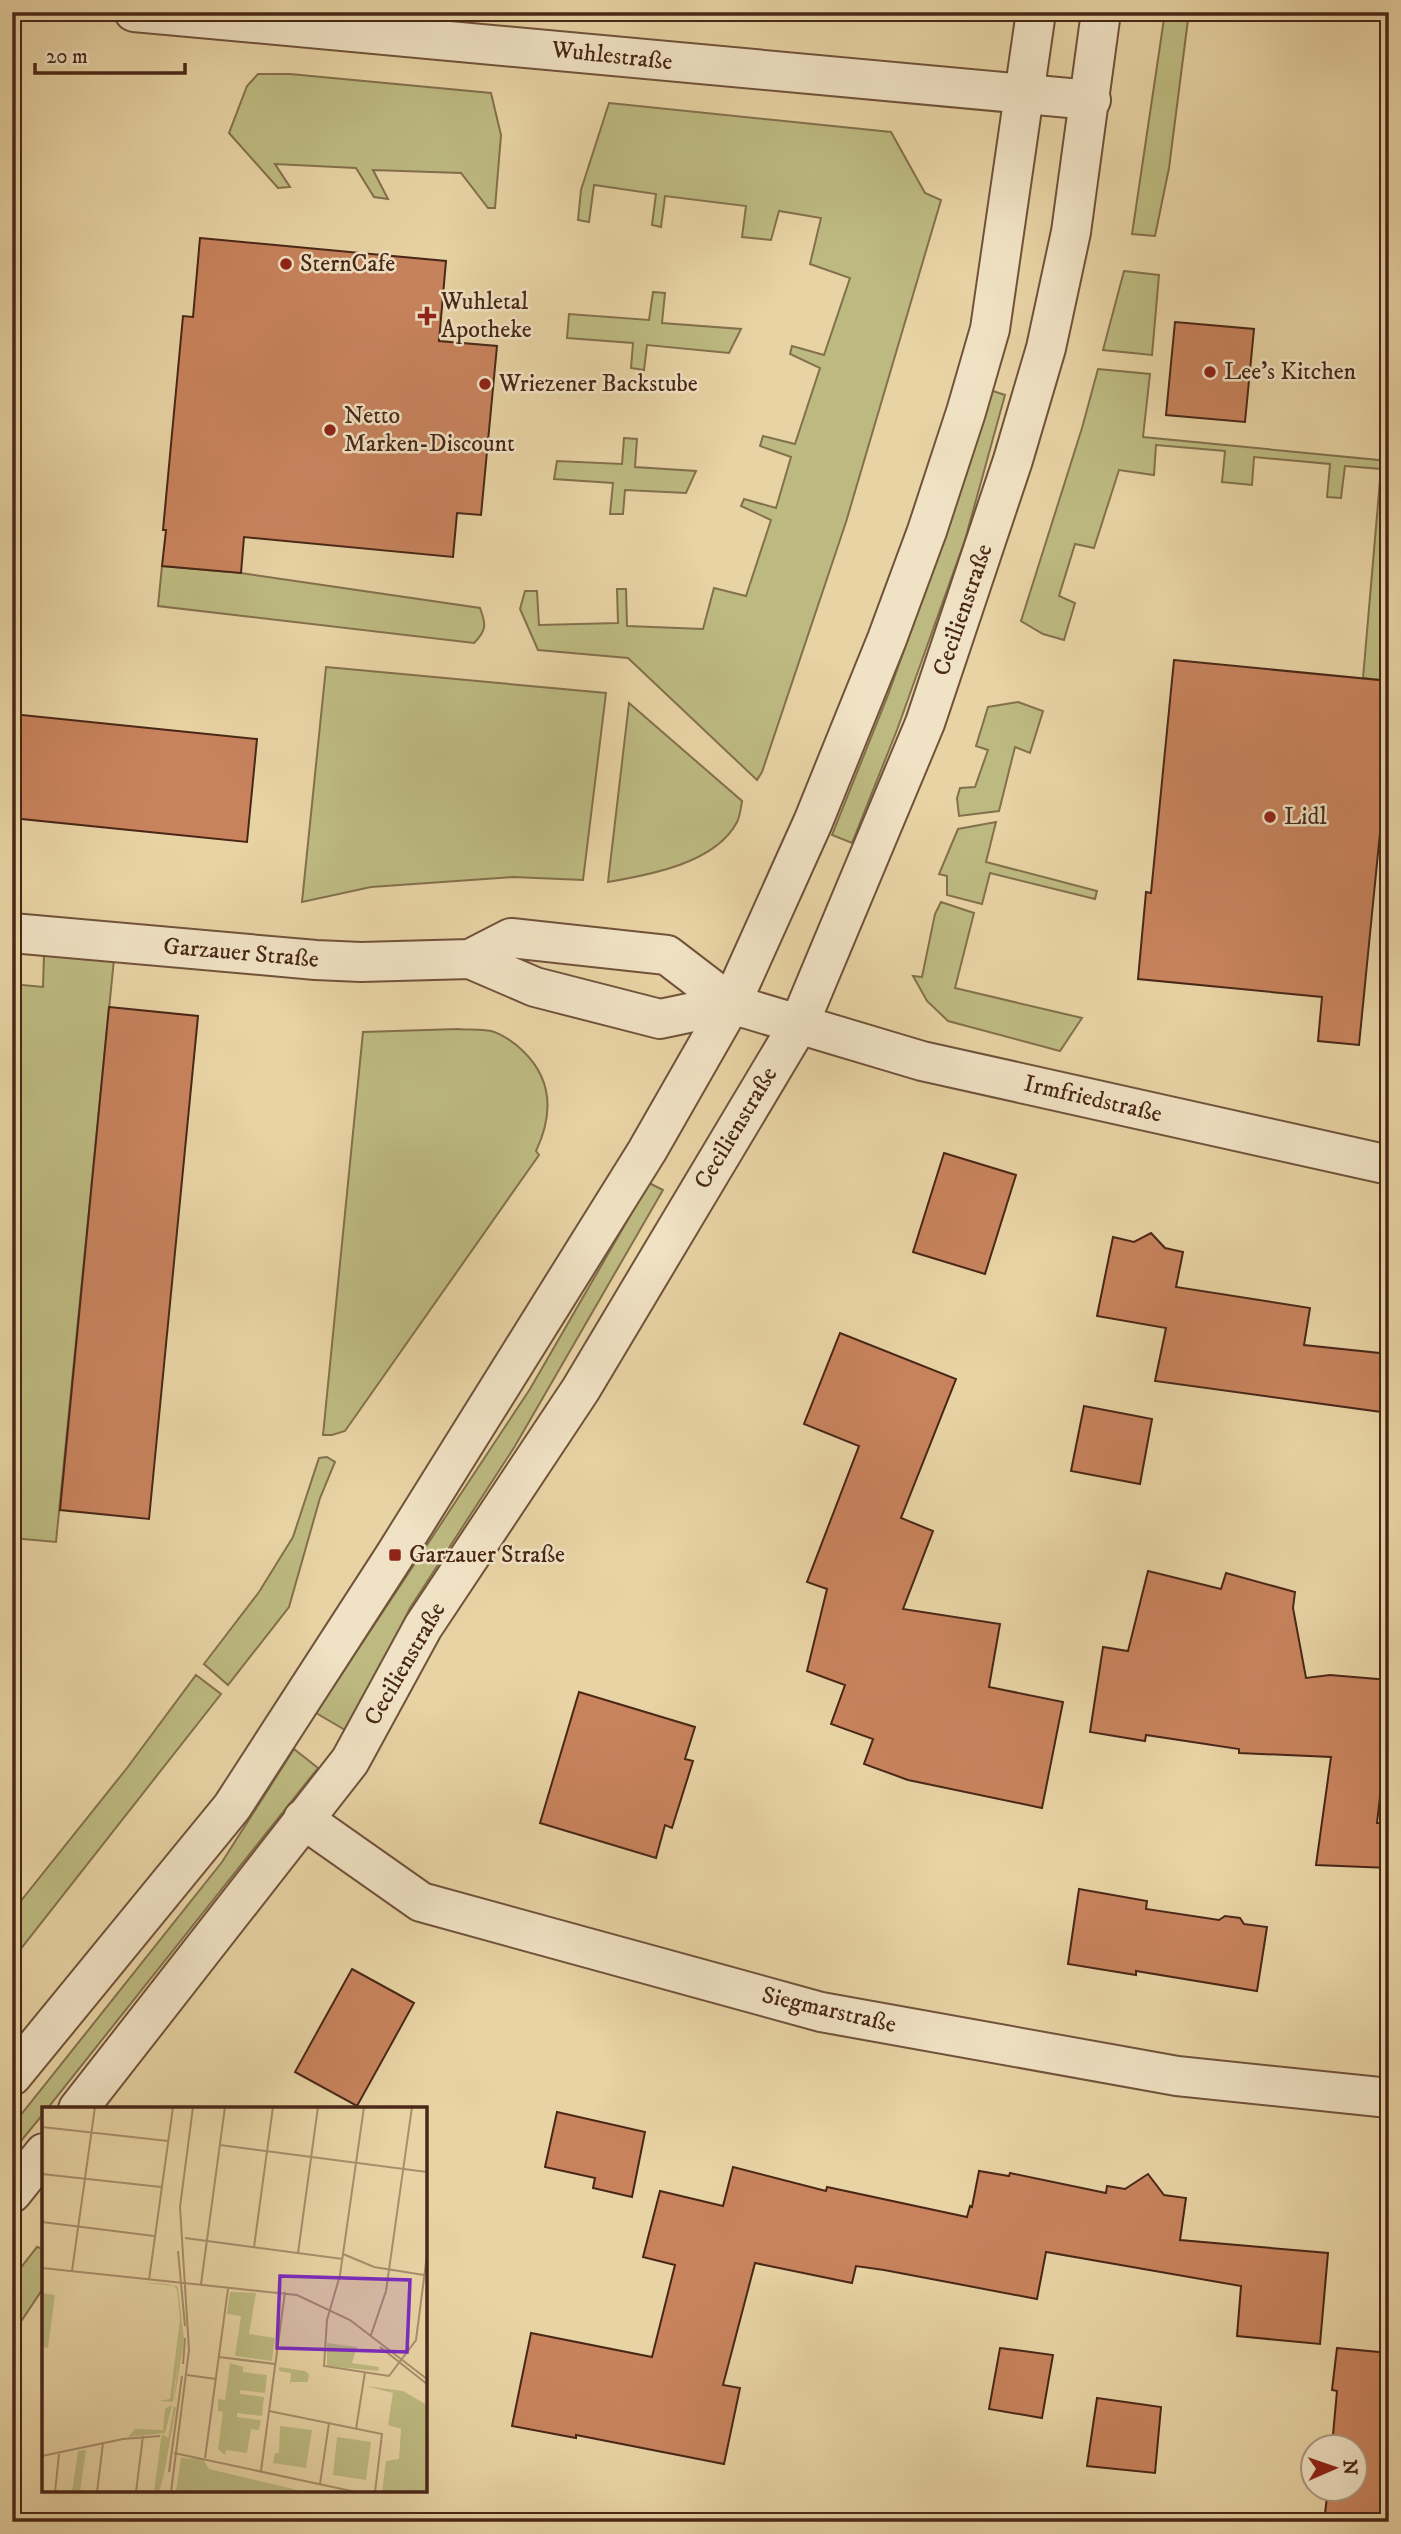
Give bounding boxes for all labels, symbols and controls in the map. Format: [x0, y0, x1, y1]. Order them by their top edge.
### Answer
scale bar [35, 32, 186, 76]
street label: Wuhlestraße [549, 35, 674, 77]
text: 20 m [46, 44, 88, 70]
place label: SternCafe [300, 249, 395, 279]
marker: SternCafe [278, 256, 294, 272]
place label: Wuhletal Apotheke [440, 287, 532, 345]
marker: Wuhletal Apotheke [419, 308, 435, 324]
place label: Lee's Kitchen [1224, 357, 1357, 387]
marker: Lee's Kitchen [1202, 364, 1218, 380]
place label: Wriezener Backstube [498, 369, 698, 399]
marker: Wriezener Backstube [477, 376, 493, 392]
place label: Netto Marken-Discount [344, 401, 515, 459]
marker: Netto Marken-Discount [322, 422, 338, 438]
street label: Cecilienstraße [926, 540, 1000, 680]
place label: Lidl [1284, 802, 1327, 832]
marker: Lidl [1262, 809, 1278, 825]
street label: Garzauer Straße [162, 931, 320, 975]
street label: Cecilienstraße [688, 1061, 784, 1195]
street label: Irmfriedstraße [1021, 1069, 1165, 1129]
place label: Garzauer Straße [409, 1540, 565, 1570]
marker: Garzauer Straße [387, 1547, 403, 1563]
street label: Cecilienstraße [358, 1597, 452, 1731]
street label: Siegmarstraße [759, 1980, 899, 2040]
inset map [42, 2107, 427, 2492]
north arrow [1300, 2432, 1370, 2502]
text: N [1338, 2459, 1361, 2476]

